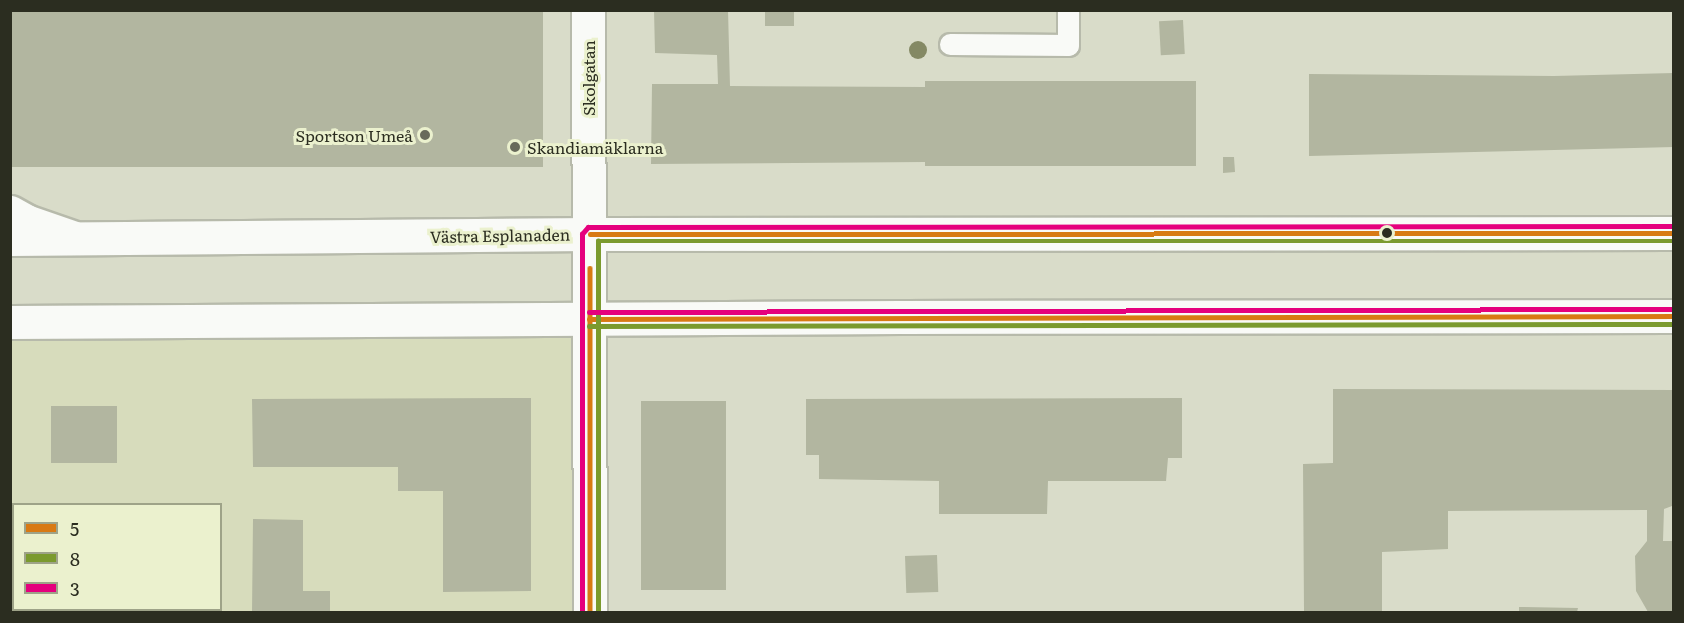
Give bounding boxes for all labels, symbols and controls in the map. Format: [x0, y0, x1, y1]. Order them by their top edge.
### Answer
street label: Skolgatan [578, 40, 598, 116]
place label: Sportson Umeå [295, 125, 413, 145]
marker: Sportson Umeå [418, 128, 432, 142]
place label: Skandiamäklarna [527, 137, 663, 157]
marker: Skandiamäklarna [508, 140, 522, 154]
street label: Västra Esplanaden [430, 224, 570, 246]
unlabelled marker [1381, 227, 1393, 239]
legend [12, 503, 222, 611]
text: 5 [70, 515, 79, 542]
text: 8 [70, 545, 80, 572]
text: 3 [70, 575, 80, 602]

